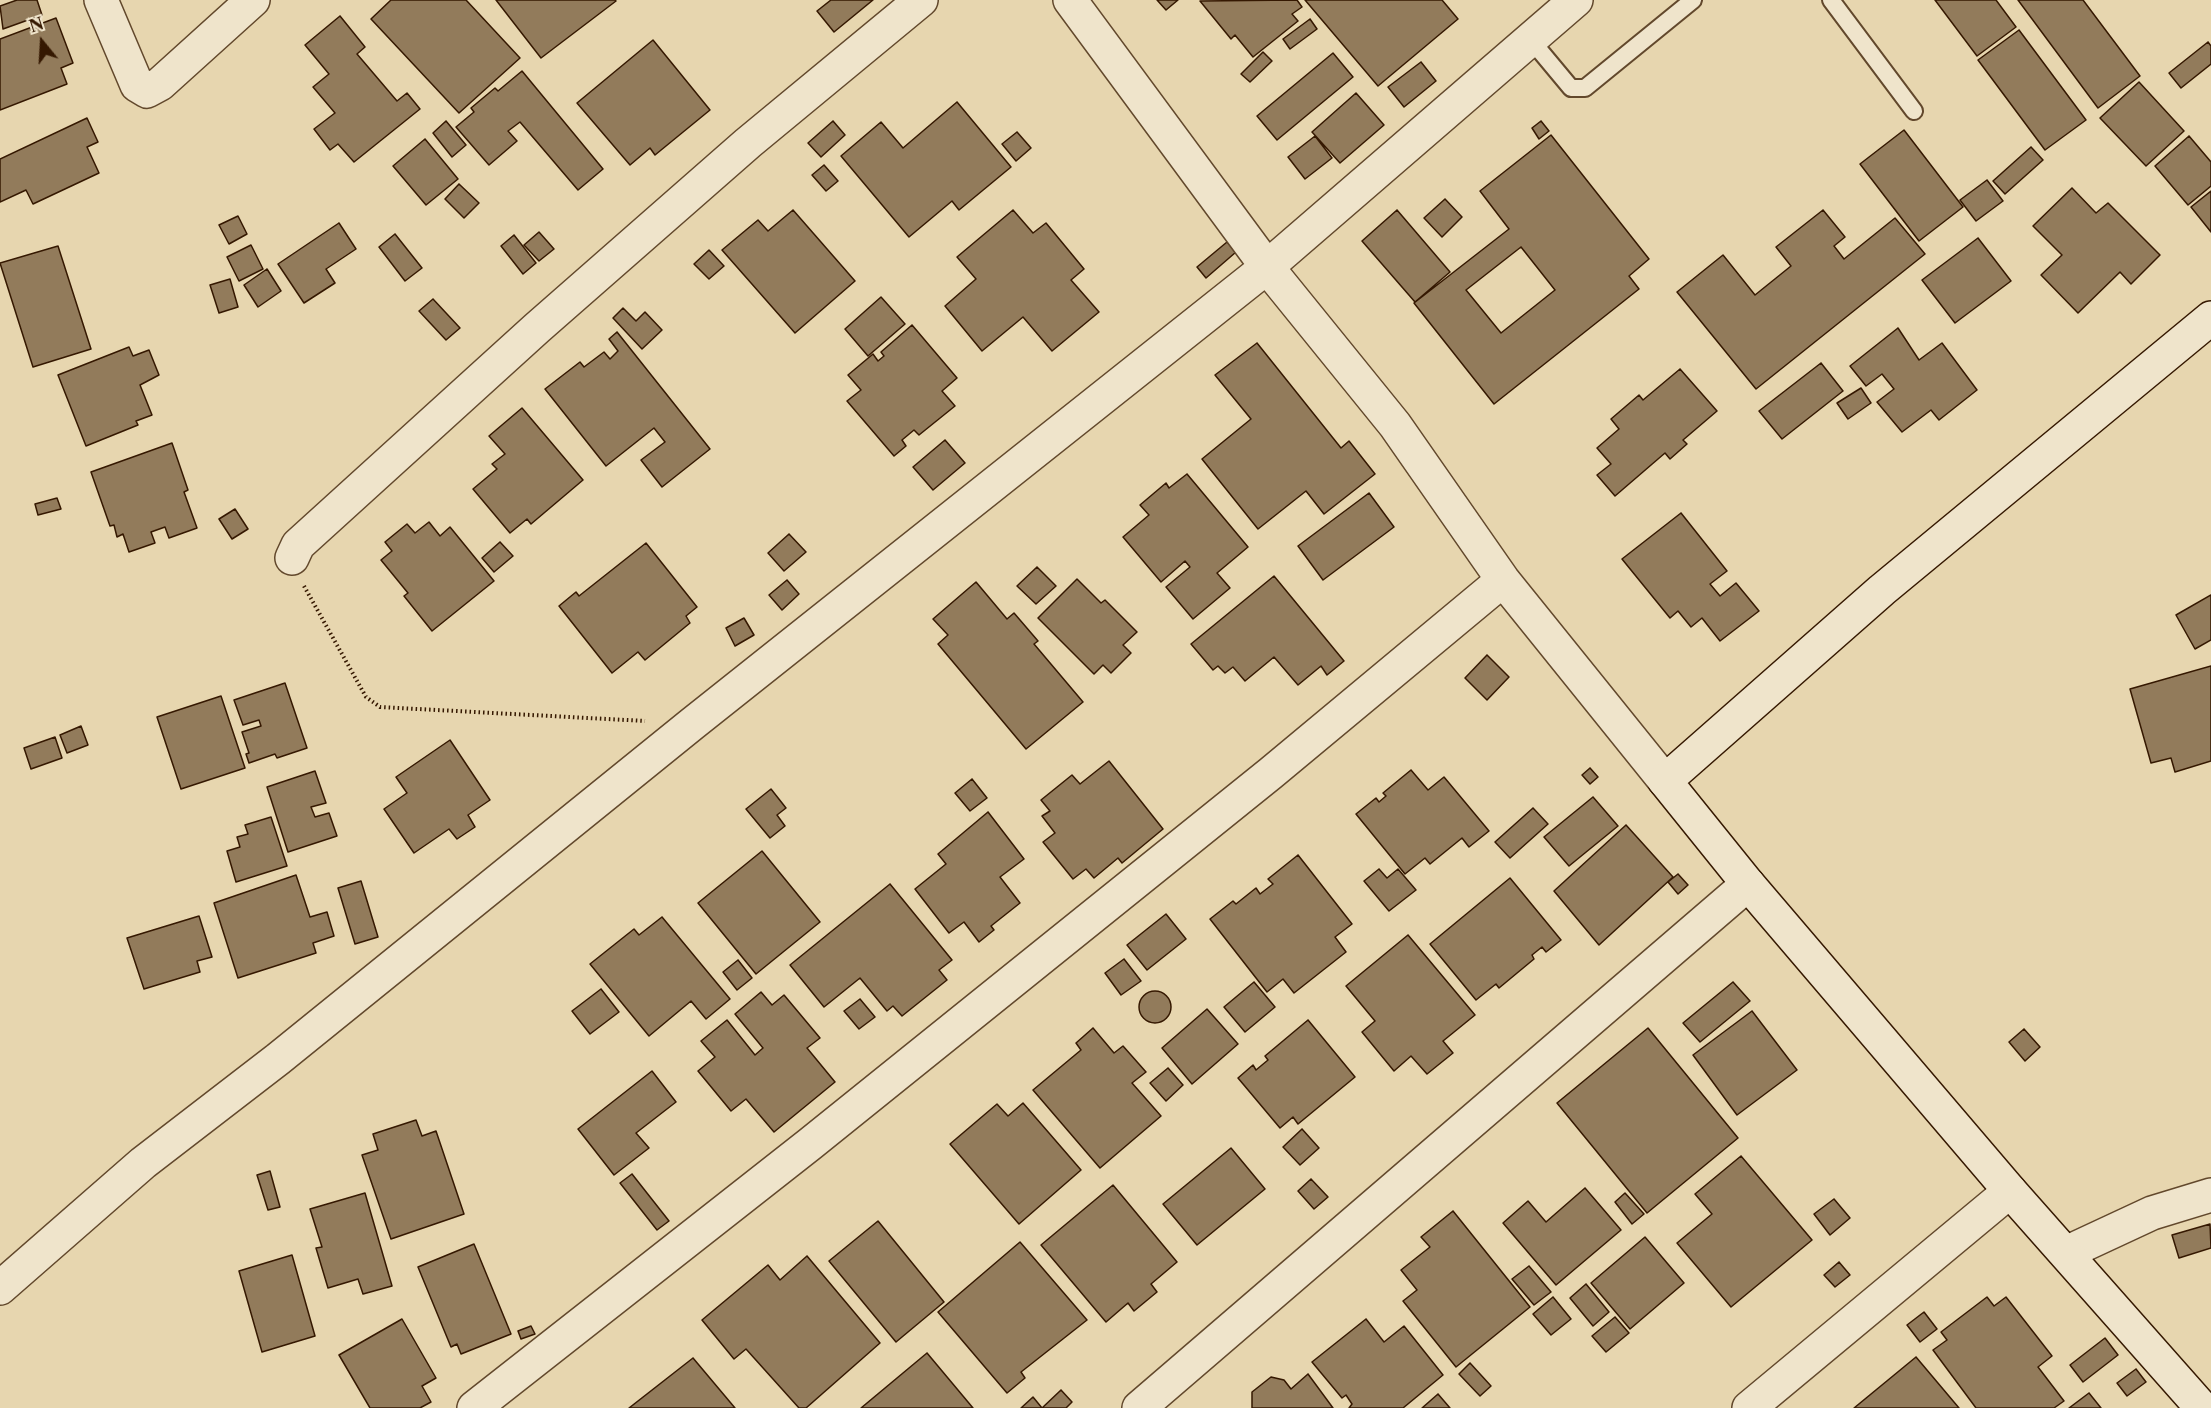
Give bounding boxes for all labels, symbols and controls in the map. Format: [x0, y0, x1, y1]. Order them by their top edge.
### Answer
north arrow [12, 12, 72, 72]
text: N [27, 13, 46, 37]

